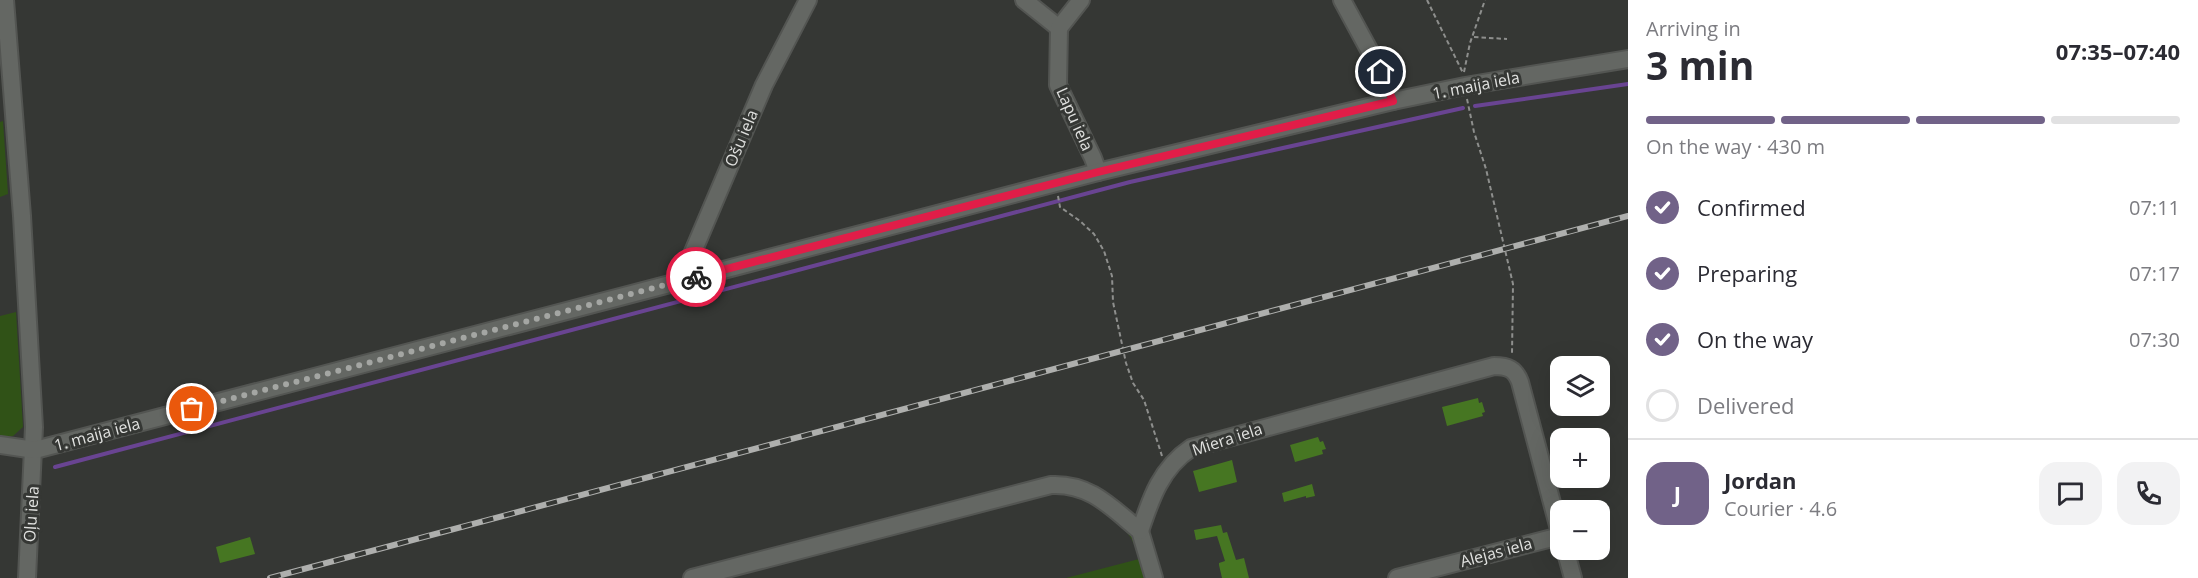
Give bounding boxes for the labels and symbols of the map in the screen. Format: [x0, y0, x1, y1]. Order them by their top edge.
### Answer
pin [1355, 46, 1406, 97]
street label: 1. maija iela [1431, 66, 1521, 104]
street label: Lapu iela [1051, 84, 1099, 154]
street label: Ošu iela [719, 106, 763, 170]
courier [666, 247, 726, 307]
pin [166, 383, 217, 434]
street label: 1. maija iela [52, 412, 142, 456]
street label: Miera iela [1189, 417, 1265, 461]
street label: Oļu iela [18, 485, 44, 543]
street label: Alejas iela [1458, 532, 1534, 572]

